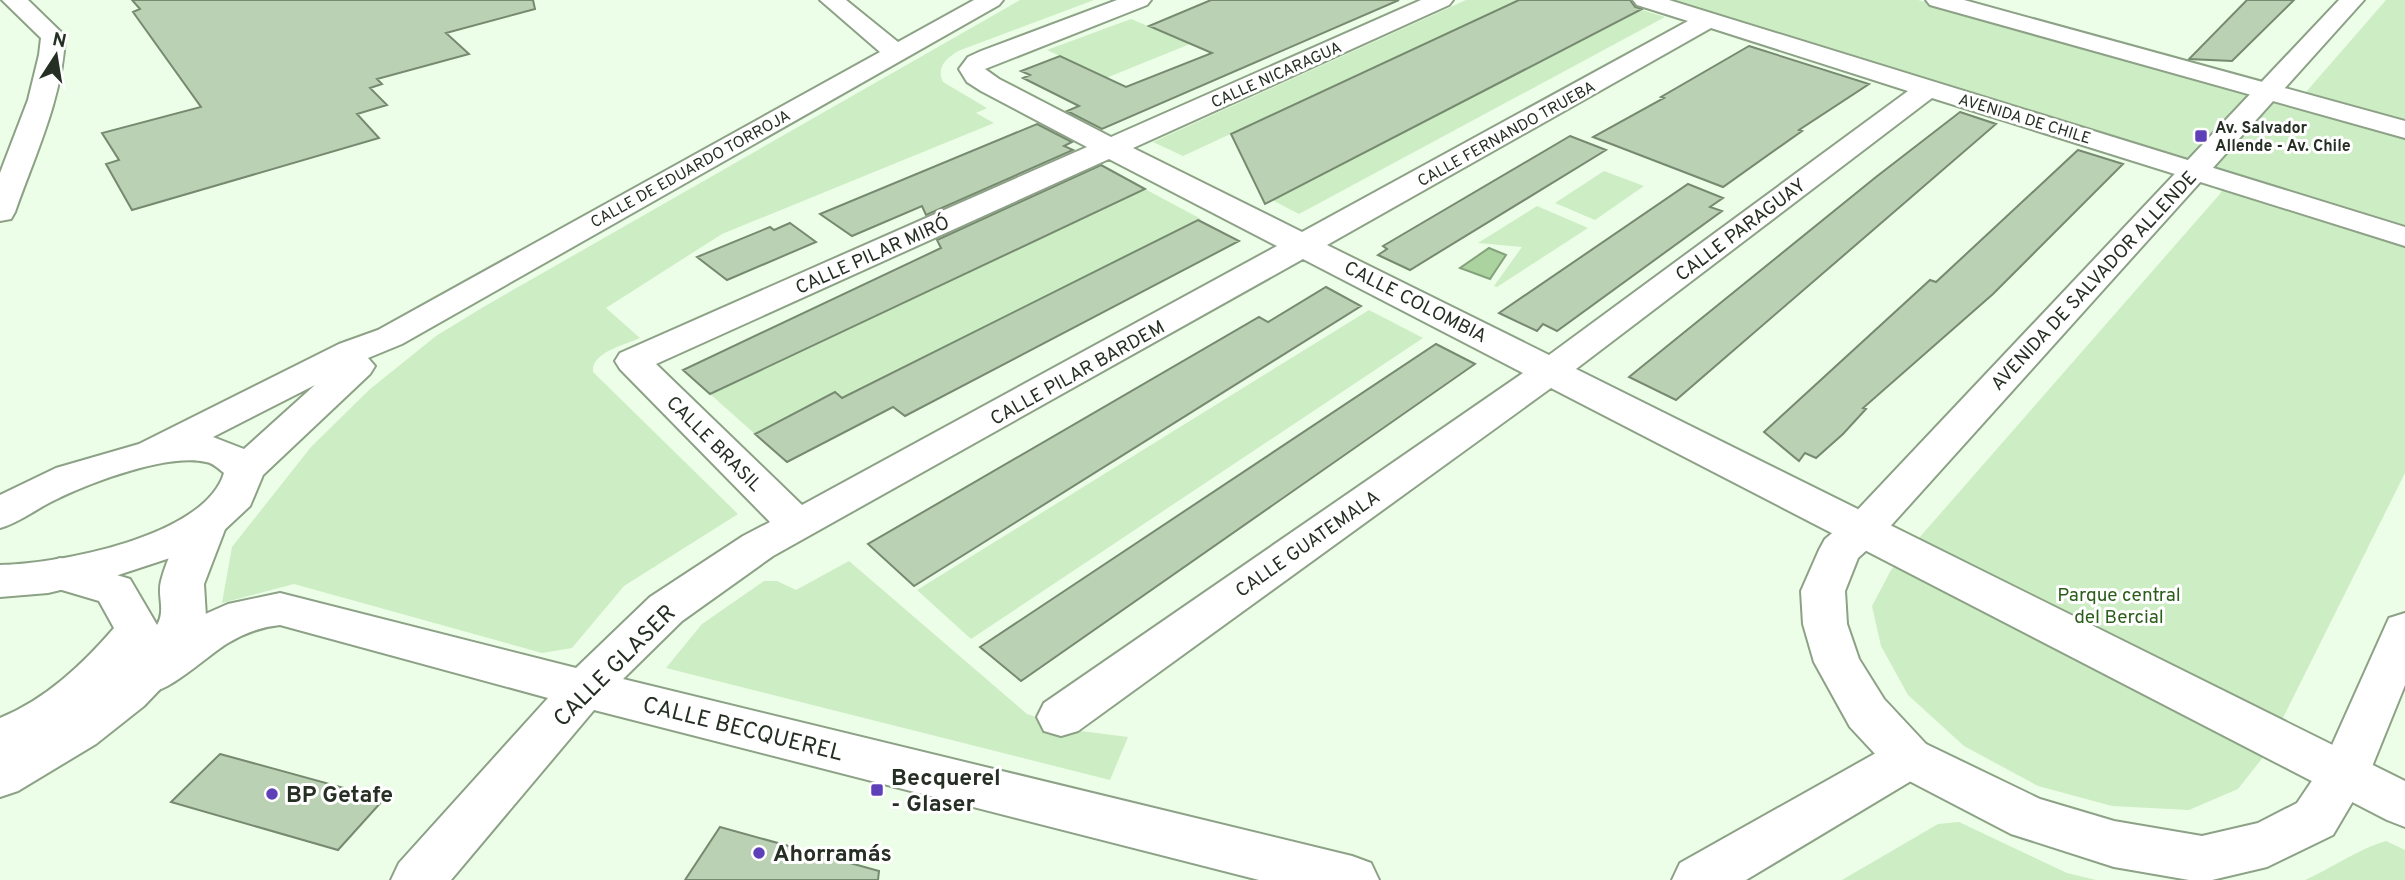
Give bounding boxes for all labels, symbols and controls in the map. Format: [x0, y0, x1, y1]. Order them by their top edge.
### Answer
north arrow [21, 21, 91, 91]
text: N [50, 28, 68, 54]
street label: CALLE NICARAGUA [1208, 38, 1345, 114]
street label: CALLE FERNANDO TRUEBA [1414, 77, 1600, 192]
street label: AVENIDA DE CHILE [1956, 90, 2093, 150]
street label: CALLE DE EDUARDO TORROJA [588, 106, 795, 233]
place label: Av. Salvador Allende - Av. Chile [2215, 119, 2351, 157]
marker: Av. Salvador Allende - Av. Chile [2193, 128, 2209, 144]
street label: AVENIDA DE SALVADOR ALLENDE [1986, 166, 2203, 396]
street label: CALLE PARAGUAY [1671, 174, 1811, 287]
street label: CALLE PILAR MIRÓ [792, 210, 954, 301]
street label: CALLE COLOMBIA [1340, 256, 1491, 349]
street label: CALLE PILAR BARDEM [987, 316, 1169, 432]
street label: CALLE BRASIL [661, 391, 767, 498]
street label: CALLE GUATEMALA [1231, 486, 1385, 604]
park label: Parque central del Bercial [2057, 584, 2181, 630]
street label: CALLE GLASER [548, 599, 683, 734]
street label: CALLE BECQUEREL [639, 692, 846, 769]
place label: Becquerel - Glaser [891, 765, 1001, 820]
place label: BP Getafe [286, 782, 393, 811]
marker: Becquerel - Glaser [869, 782, 885, 798]
marker: BP Getafe [264, 786, 280, 802]
place label: Ahorramás [773, 841, 892, 870]
marker: Ahorramás [751, 845, 767, 861]

